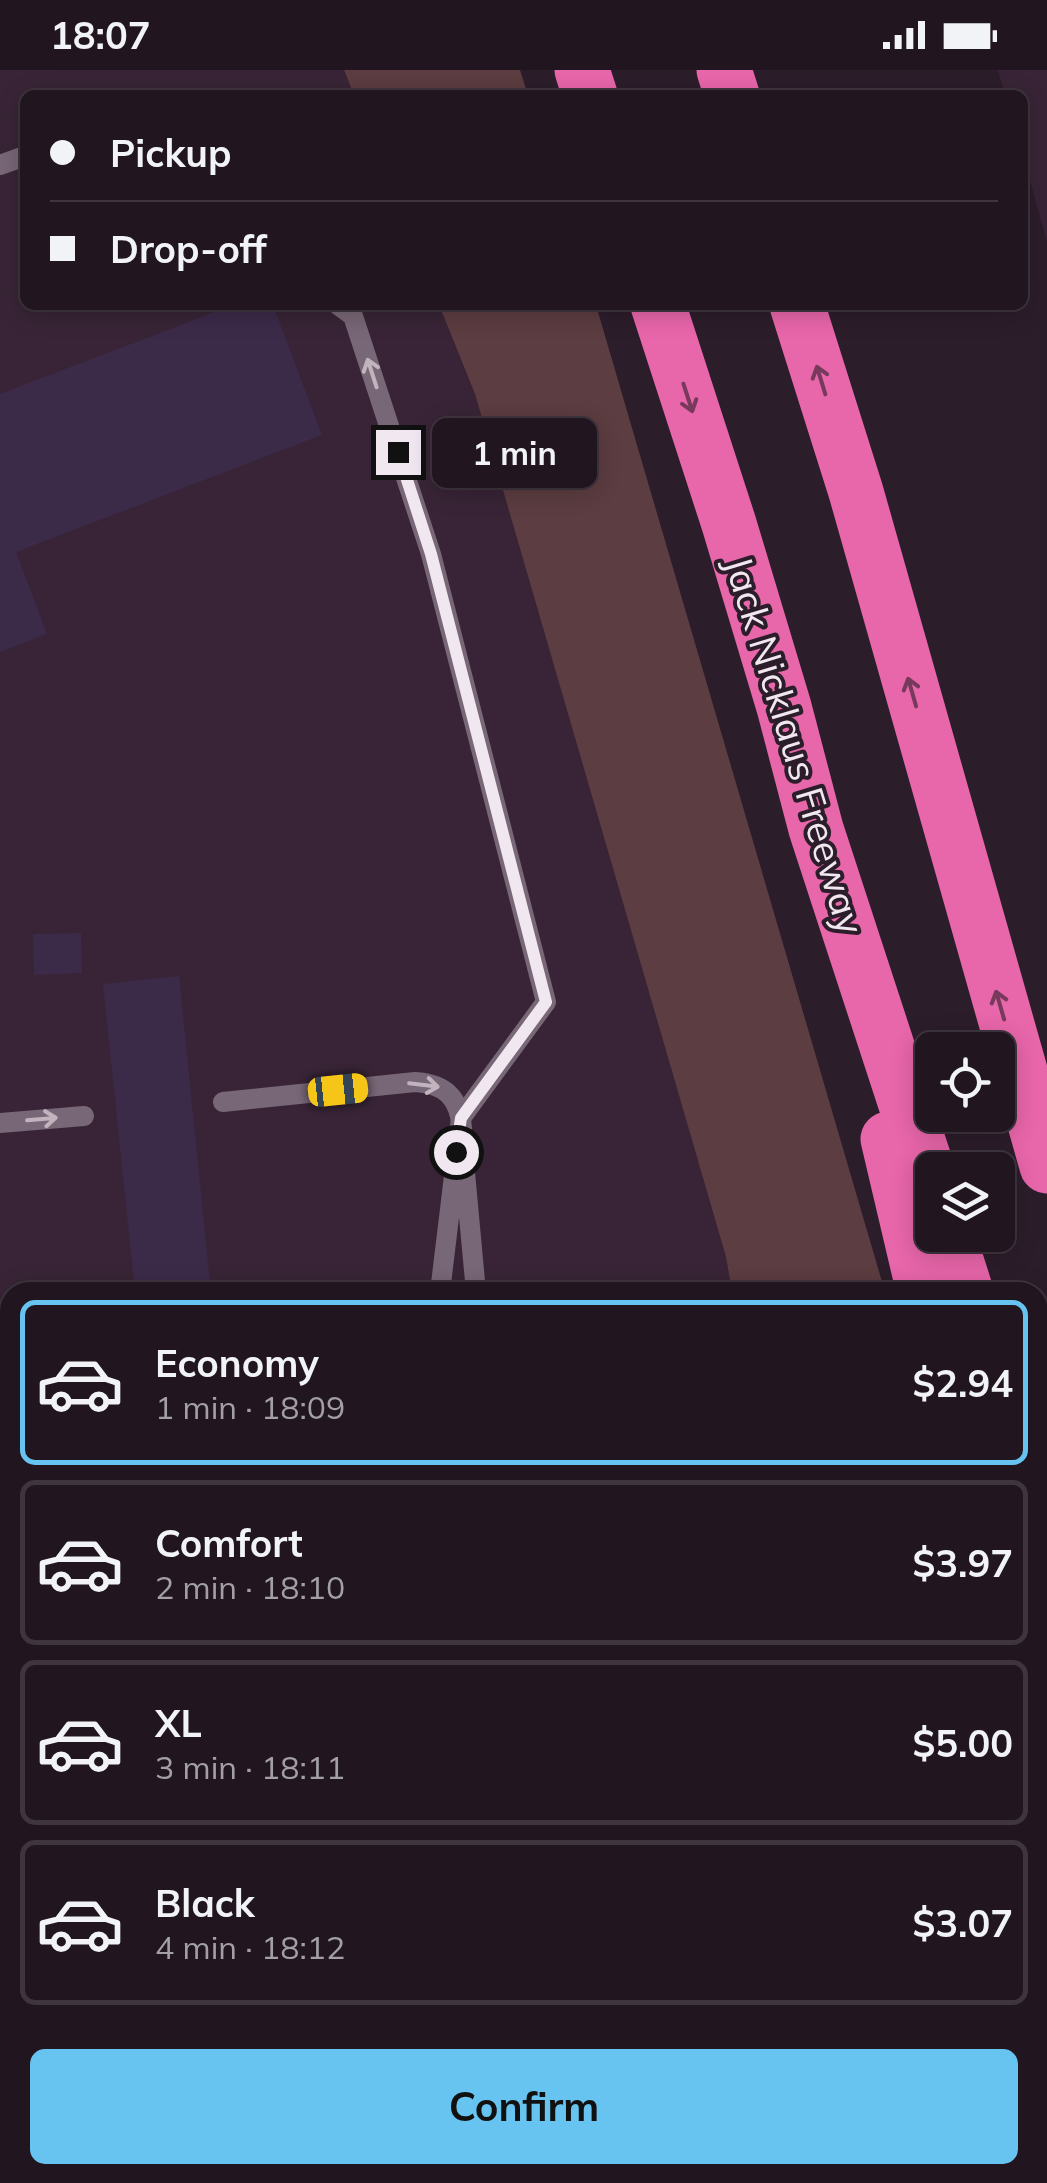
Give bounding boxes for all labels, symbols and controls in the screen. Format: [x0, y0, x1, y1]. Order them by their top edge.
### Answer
text: 18:07 [50, 11, 151, 59]
text: Pickup [110, 129, 232, 177]
text: Drop-off [110, 225, 267, 273]
one-way arrow [361, 358, 379, 389]
one-way arrow [811, 365, 829, 397]
one-way arrow [681, 381, 699, 413]
callout: 1 min [433, 417, 598, 487]
route end [376, 430, 421, 475]
text: 1 min [472, 433, 557, 473]
street label: Jack Nicklaus Freeway [715, 550, 875, 940]
one-way arrow [902, 677, 920, 709]
one-way arrow [990, 990, 1008, 1021]
map controls [915, 1032, 1015, 1252]
button: locate [915, 1032, 1015, 1132]
car [307, 1072, 369, 1108]
one-way arrow [407, 1076, 440, 1095]
one-way arrow [25, 1110, 58, 1129]
route start [434, 1130, 479, 1175]
button: layers [915, 1152, 1015, 1252]
icon: car [35, 1338, 125, 1428]
text: Economy [155, 1339, 319, 1387]
text: $2.94 [912, 1359, 1013, 1407]
text: 1 min · 18:09 [155, 1387, 345, 1427]
icon: car [35, 1518, 125, 1608]
text: Comfort [155, 1519, 303, 1567]
text: $3.97 [912, 1539, 1013, 1587]
text: 2 min · 18:10 [155, 1567, 345, 1607]
icon: car [35, 1698, 125, 1788]
text: XL [155, 1699, 202, 1747]
text: $5.00 [912, 1719, 1013, 1767]
text: 3 min · 18:11 [155, 1747, 345, 1787]
icon: car [35, 1878, 125, 1968]
text: Black [155, 1879, 255, 1927]
text: $3.07 [912, 1899, 1013, 1947]
text: 4 min · 18:12 [155, 1927, 345, 1967]
button: Confirm [30, 2049, 1018, 2164]

